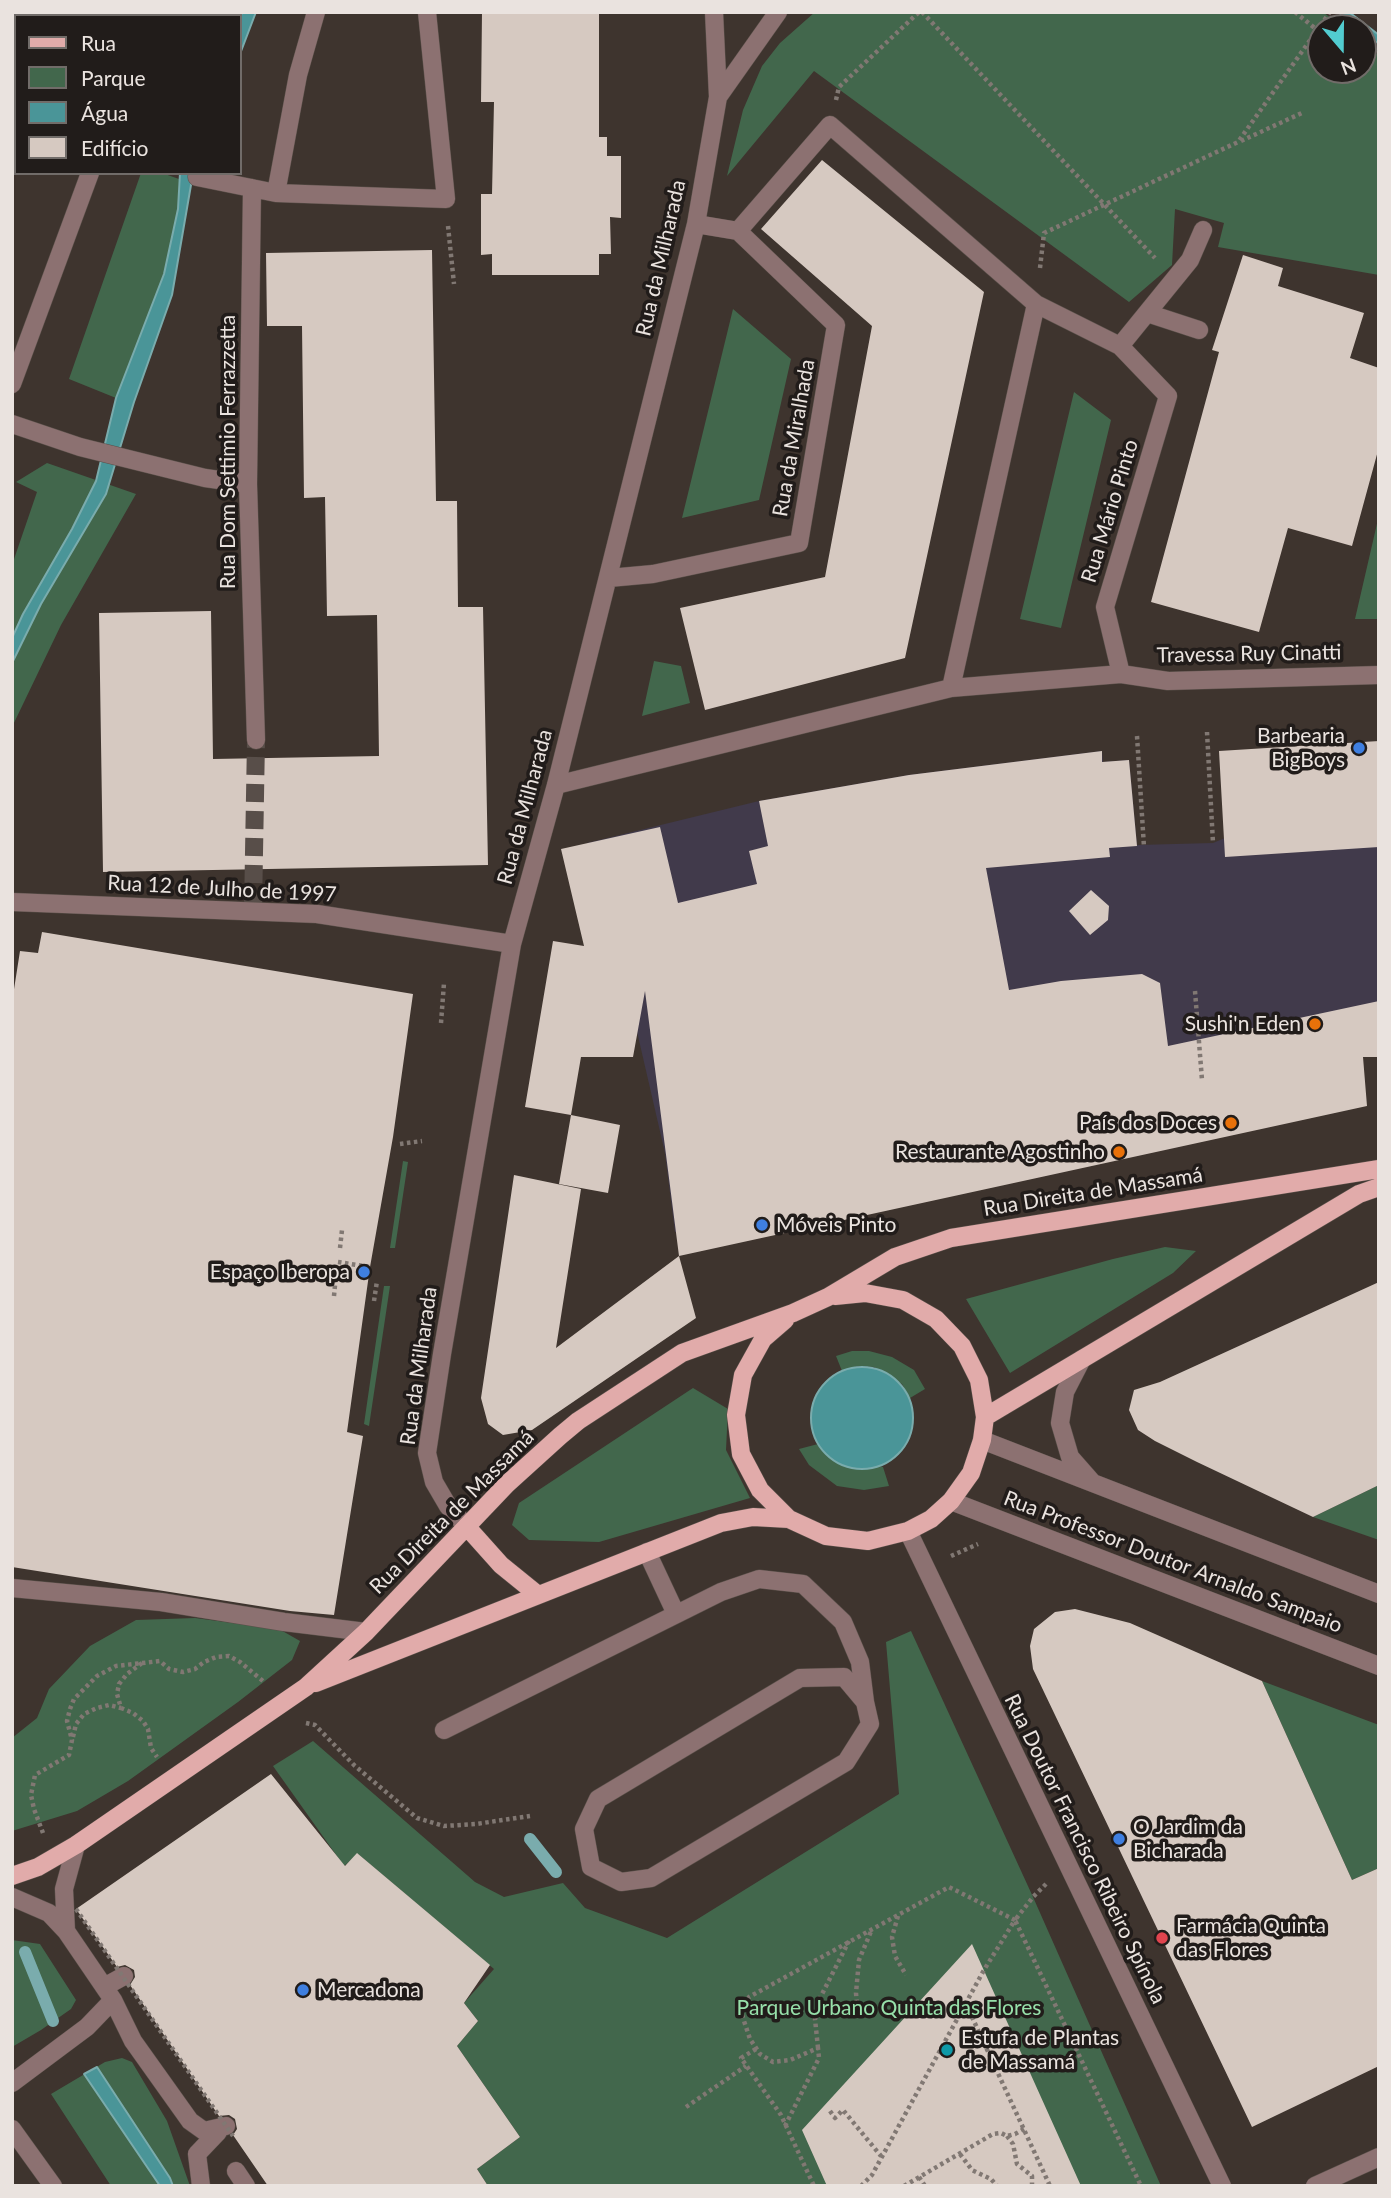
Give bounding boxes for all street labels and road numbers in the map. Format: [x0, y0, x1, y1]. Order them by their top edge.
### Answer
street label: Rua da Milharada [631, 177, 691, 339]
street label: Rua Dom Settimio Ferrazzetta [215, 315, 241, 589]
street label: Rua da Miralhada [768, 357, 820, 519]
street label: Rua Mário Pinto [1076, 436, 1144, 586]
street label: Travessa Ruy Cinatti [1156, 640, 1342, 668]
street label: Rua da Milharada [492, 727, 558, 887]
street label: Rua 12 de Julho de 1997 [107, 870, 337, 908]
street label: Rua Direita de Massamá [981, 1162, 1205, 1222]
street label: Rua da Milharada [395, 1285, 443, 1447]
street label: Rua Direita de Massamá [365, 1425, 539, 1599]
street label: Rua Professor Doutor Arnaldo Sampaio [1000, 1486, 1346, 1638]
street label: Rua Doutor Francisco Ribeiro Spínola [999, 1690, 1171, 2008]

